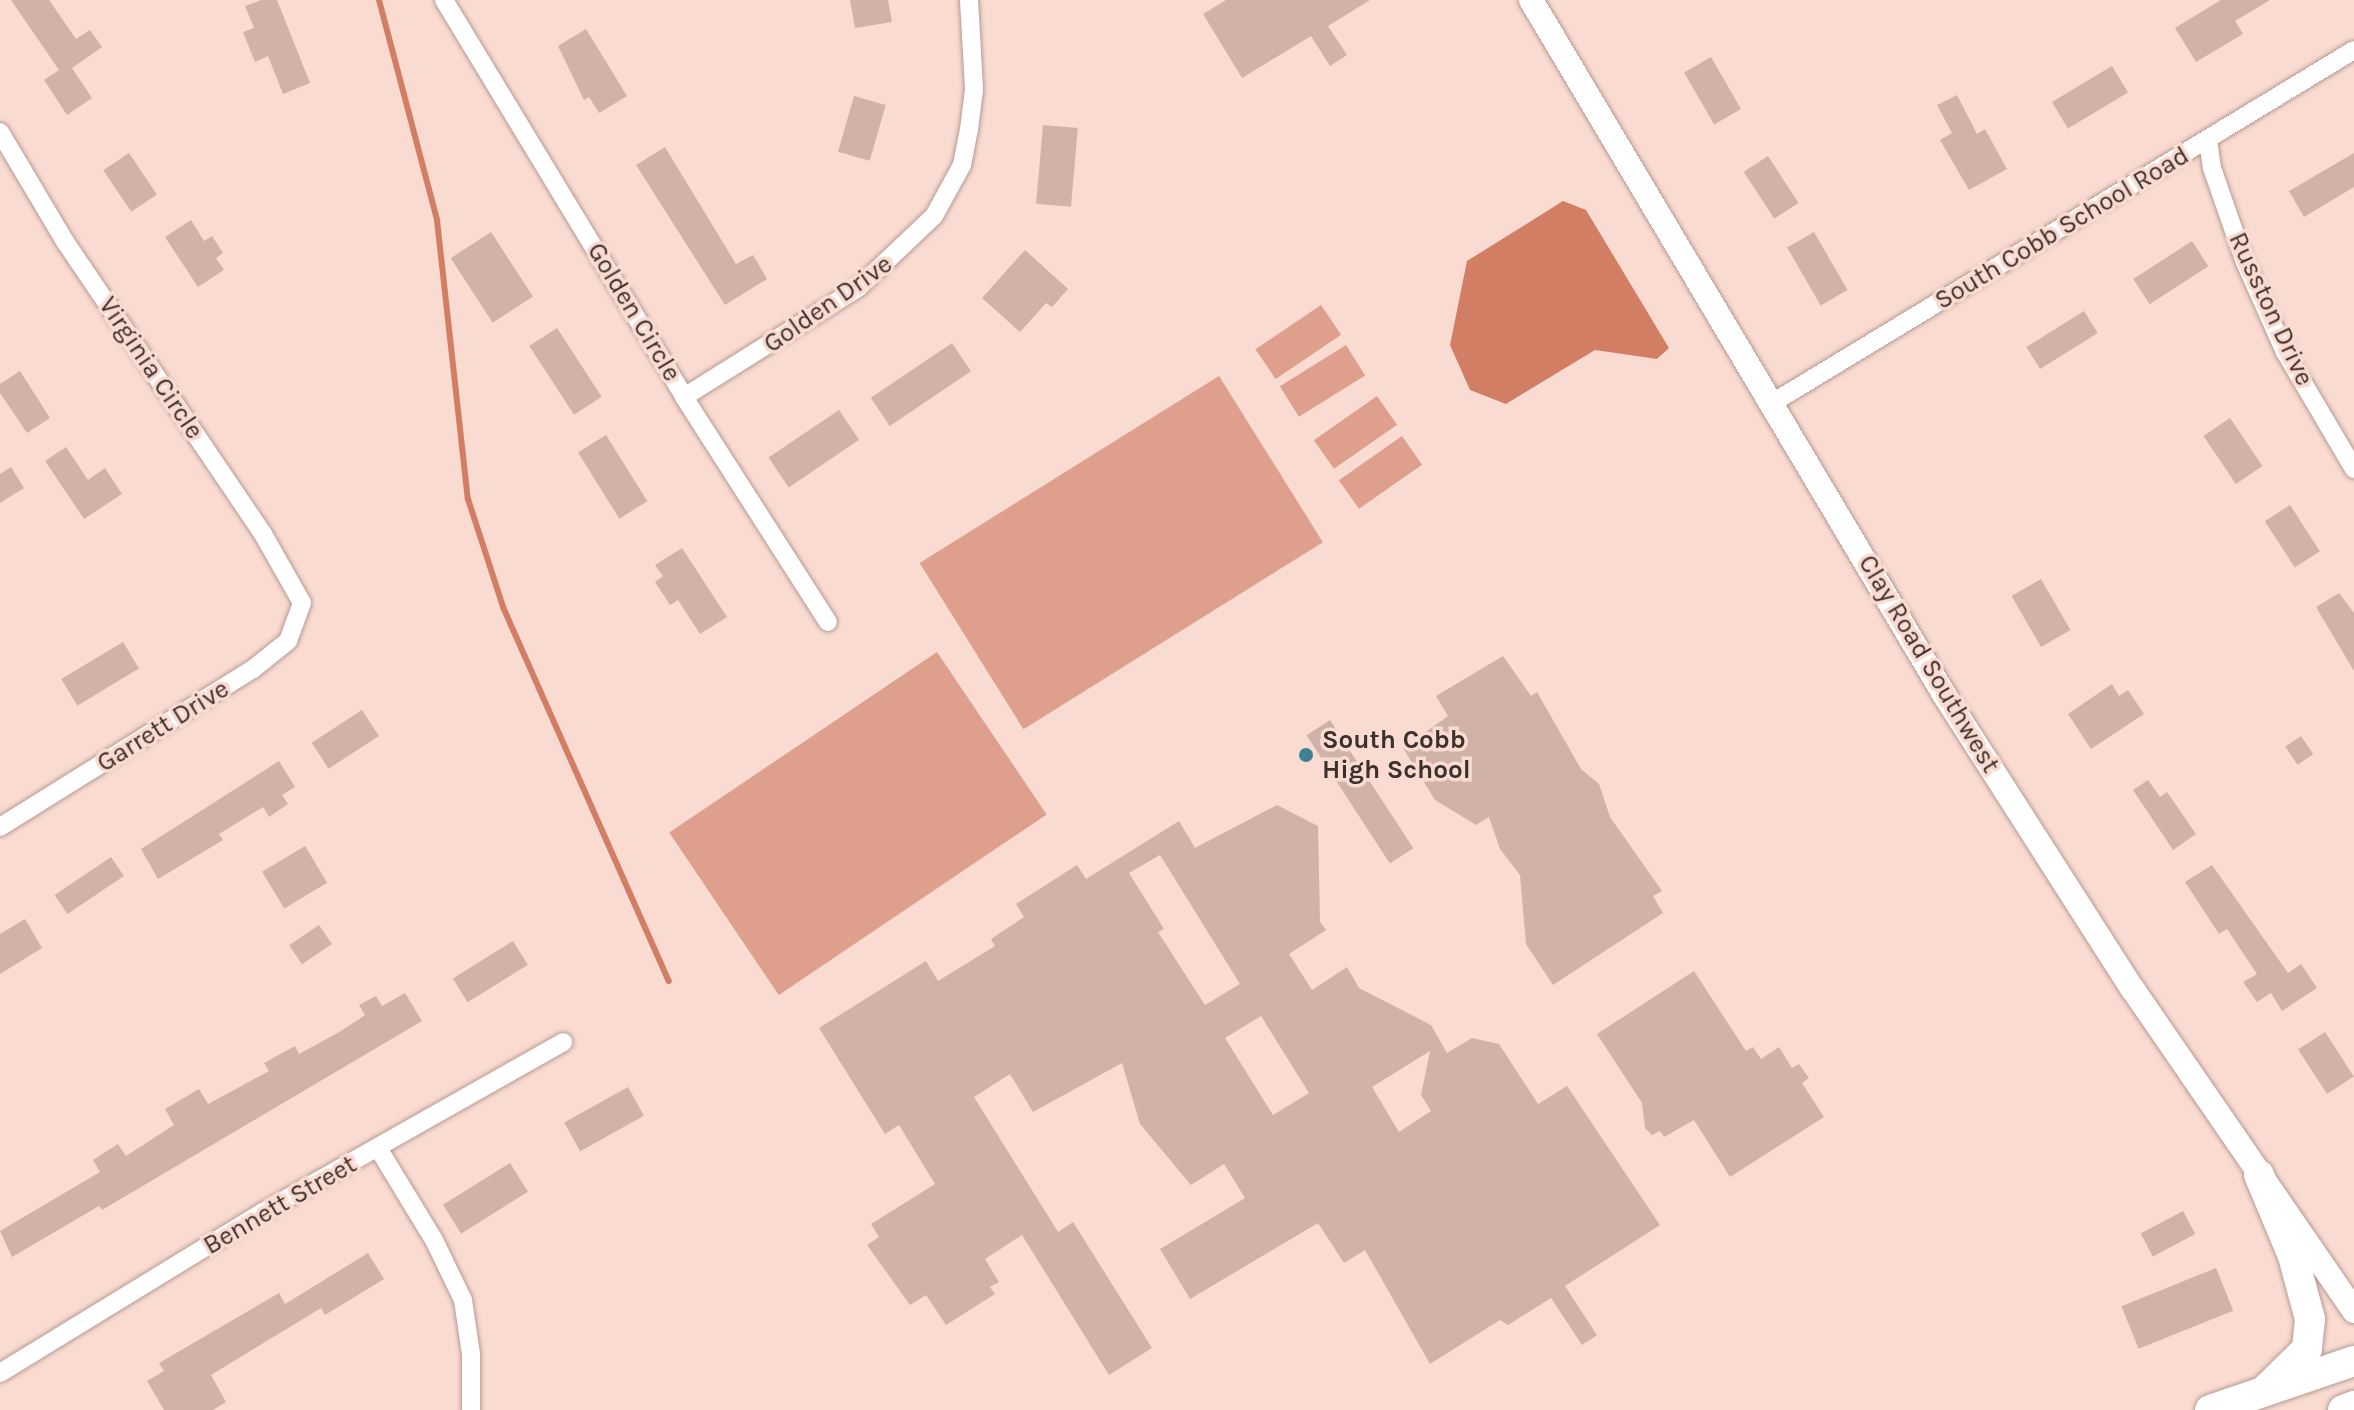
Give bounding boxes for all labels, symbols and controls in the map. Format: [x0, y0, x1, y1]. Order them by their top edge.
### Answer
street label: South Cobb School Road [1929, 140, 2195, 316]
street label: Russton Drive [2222, 227, 2320, 391]
street label: Golden Circle [580, 237, 688, 387]
street label: Golden Drive [758, 248, 898, 360]
street label: Virginia Circle [92, 291, 210, 445]
street label: Clay Road Southwest [1852, 549, 2006, 779]
street label: Garrett Drive [91, 673, 235, 779]
place label: South Cobb High School [1322, 724, 1471, 786]
marker: South Cobb High School [1297, 746, 1315, 764]
street label: Bennett Street [198, 1149, 362, 1261]

